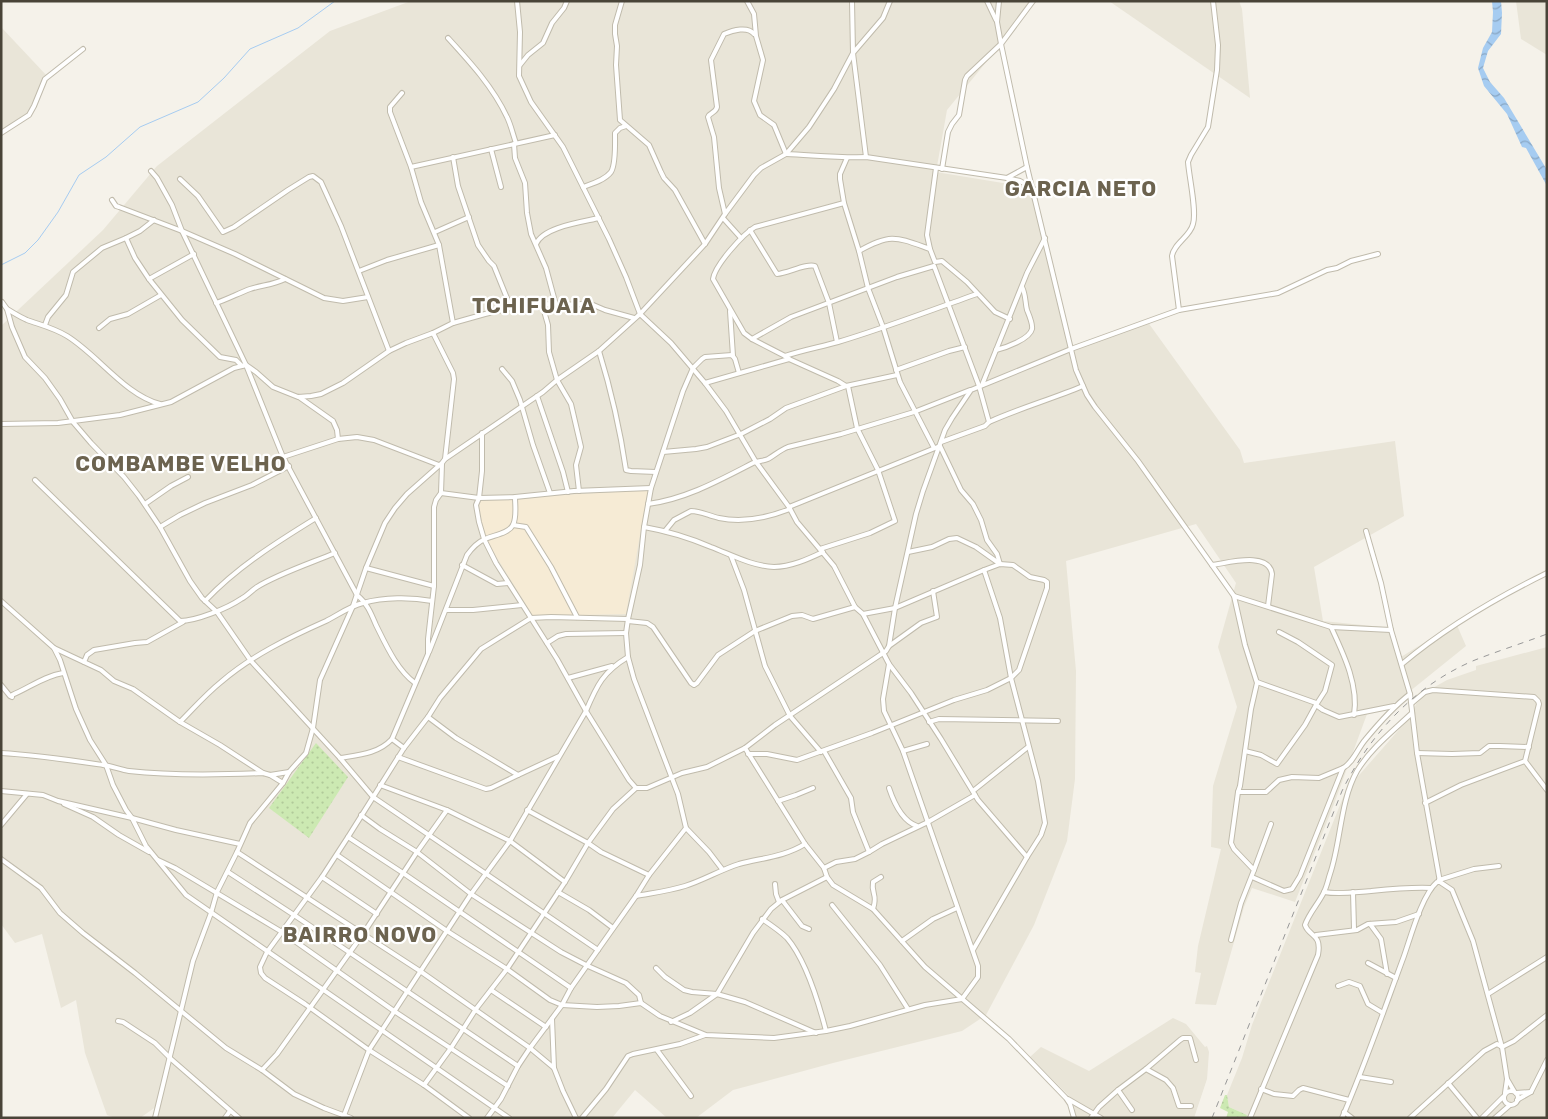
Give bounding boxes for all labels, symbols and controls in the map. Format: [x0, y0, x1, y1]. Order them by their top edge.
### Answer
district label: GARCIA NETO [1005, 176, 1157, 201]
district label: TCHIFUAIA [472, 293, 596, 318]
district label: COMBAMBE VELHO [75, 451, 287, 476]
district label: BAIRRO NOVO [283, 922, 437, 947]

